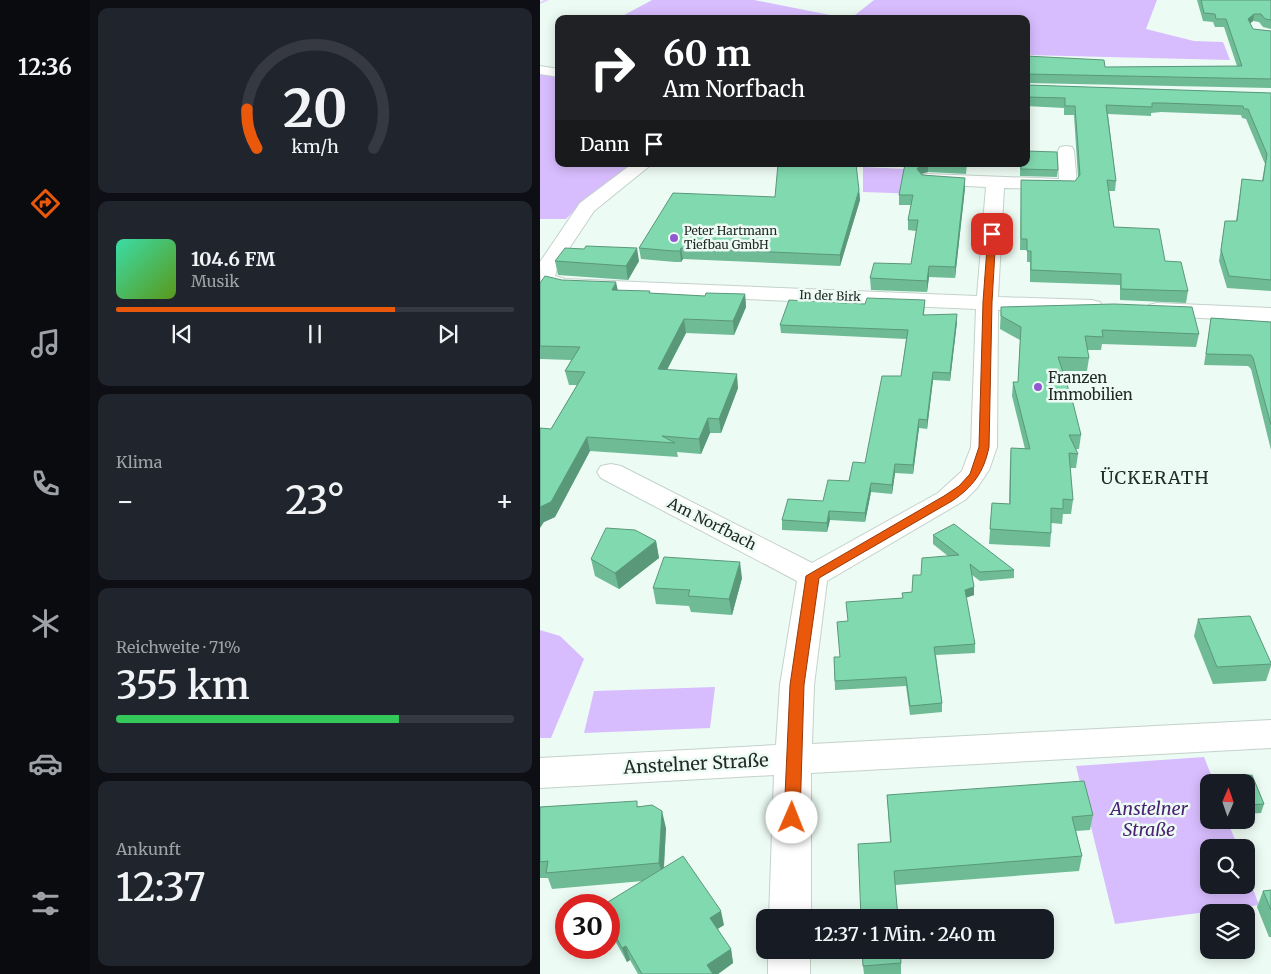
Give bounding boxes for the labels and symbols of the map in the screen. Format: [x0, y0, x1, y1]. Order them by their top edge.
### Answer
pin [971, 213, 1013, 255]
place label: Peter Hartmann Tiefbau GmbH [684, 223, 777, 252]
marker: Peter Hartmann Tiefbau GmbH [668, 232, 680, 244]
street label: In der Birk [799, 287, 861, 304]
place label: Franzen Immobilien [1048, 368, 1133, 404]
marker: Franzen Immobilien [1032, 381, 1044, 393]
district label: ÜCKERATH [1100, 466, 1210, 489]
street label: Am Norfbach [664, 493, 760, 554]
street label: Anstelner Straße [622, 748, 769, 779]
north arrow [1200, 774, 1255, 829]
position arrow [765, 791, 817, 843]
park label: Anstelner Straße [1108, 797, 1188, 841]
speed limit sign: 30 [555, 894, 620, 959]

